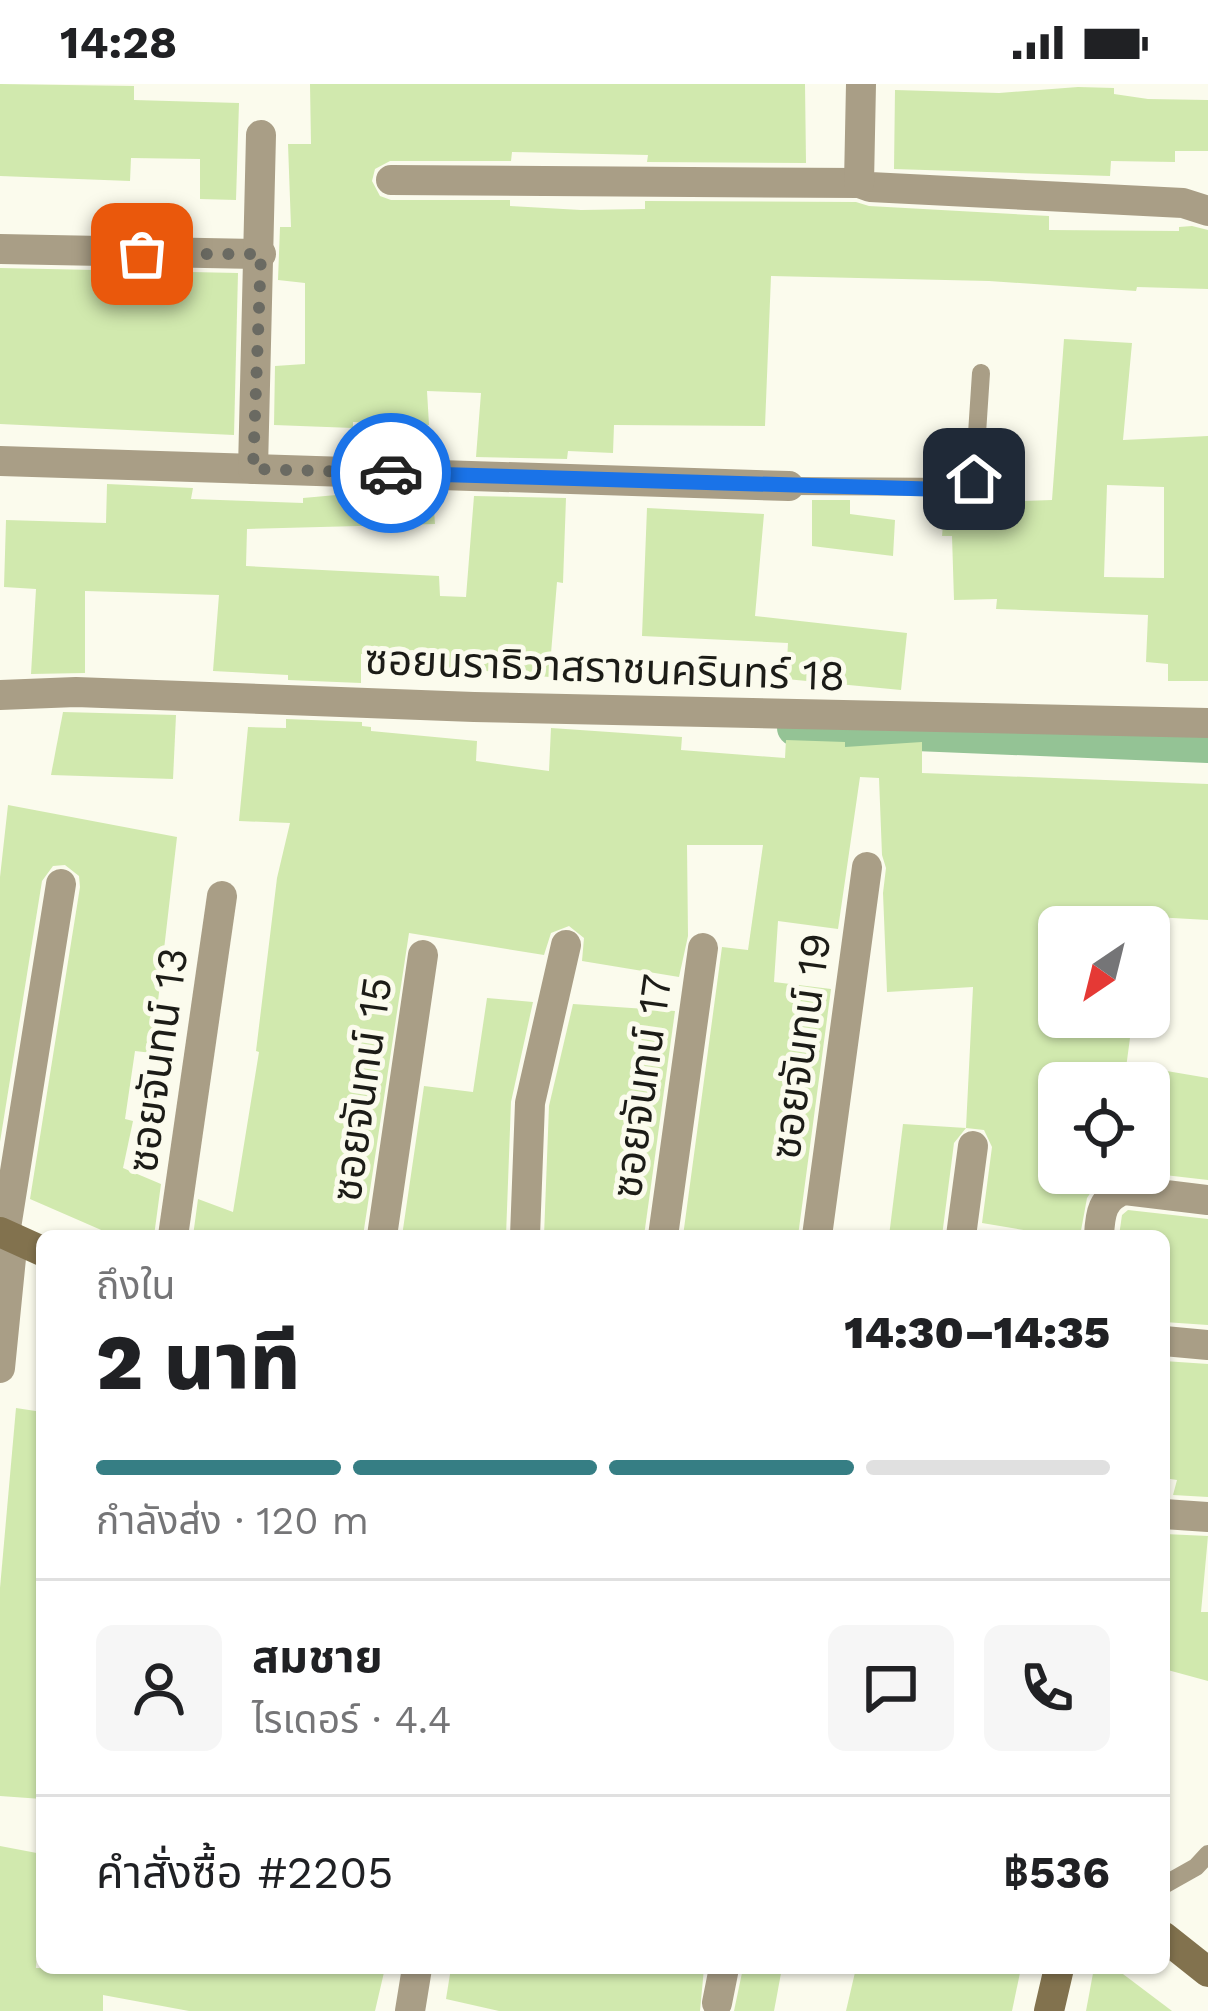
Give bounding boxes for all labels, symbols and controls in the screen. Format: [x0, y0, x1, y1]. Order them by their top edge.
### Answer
text: 14:28 [60, 16, 177, 69]
pin [91, 203, 193, 305]
icon: bag [109, 221, 175, 287]
courier [331, 413, 451, 533]
pin [923, 428, 1025, 530]
icon: car [358, 440, 424, 506]
icon: home [941, 446, 1007, 512]
street label: ซอยนราธิวาสราชนครินทร์ 18 [364, 635, 846, 700]
north arrow [1038, 906, 1170, 1038]
map controls [1038, 906, 1170, 1194]
street label: ซอยจันทน์ 19 [760, 930, 841, 1162]
street label: ซอยจันทน์ 13 [117, 945, 197, 1175]
street label: ซอยจันทน์ 17 [602, 971, 681, 1201]
street label: ซอยจันทน์ 15 [321, 974, 401, 1204]
button: locate [1038, 1062, 1170, 1194]
text: ถึงใน [96, 1263, 175, 1308]
text: 14:30–14:35 [844, 1306, 1110, 1359]
text: 2 นาที [96, 1316, 301, 1408]
text: กำลังส่ง · 120 m [96, 1498, 369, 1543]
button: person [96, 1625, 222, 1751]
button: chat [828, 1625, 954, 1751]
button: phone [984, 1625, 1110, 1751]
text: สมชาย [252, 1630, 383, 1683]
text: ไรเดอร์ · 4.4 [252, 1697, 452, 1742]
text: คำสั่งซื้อ #2205 [96, 1846, 393, 1899]
text: ฿536 [1003, 1846, 1110, 1899]

